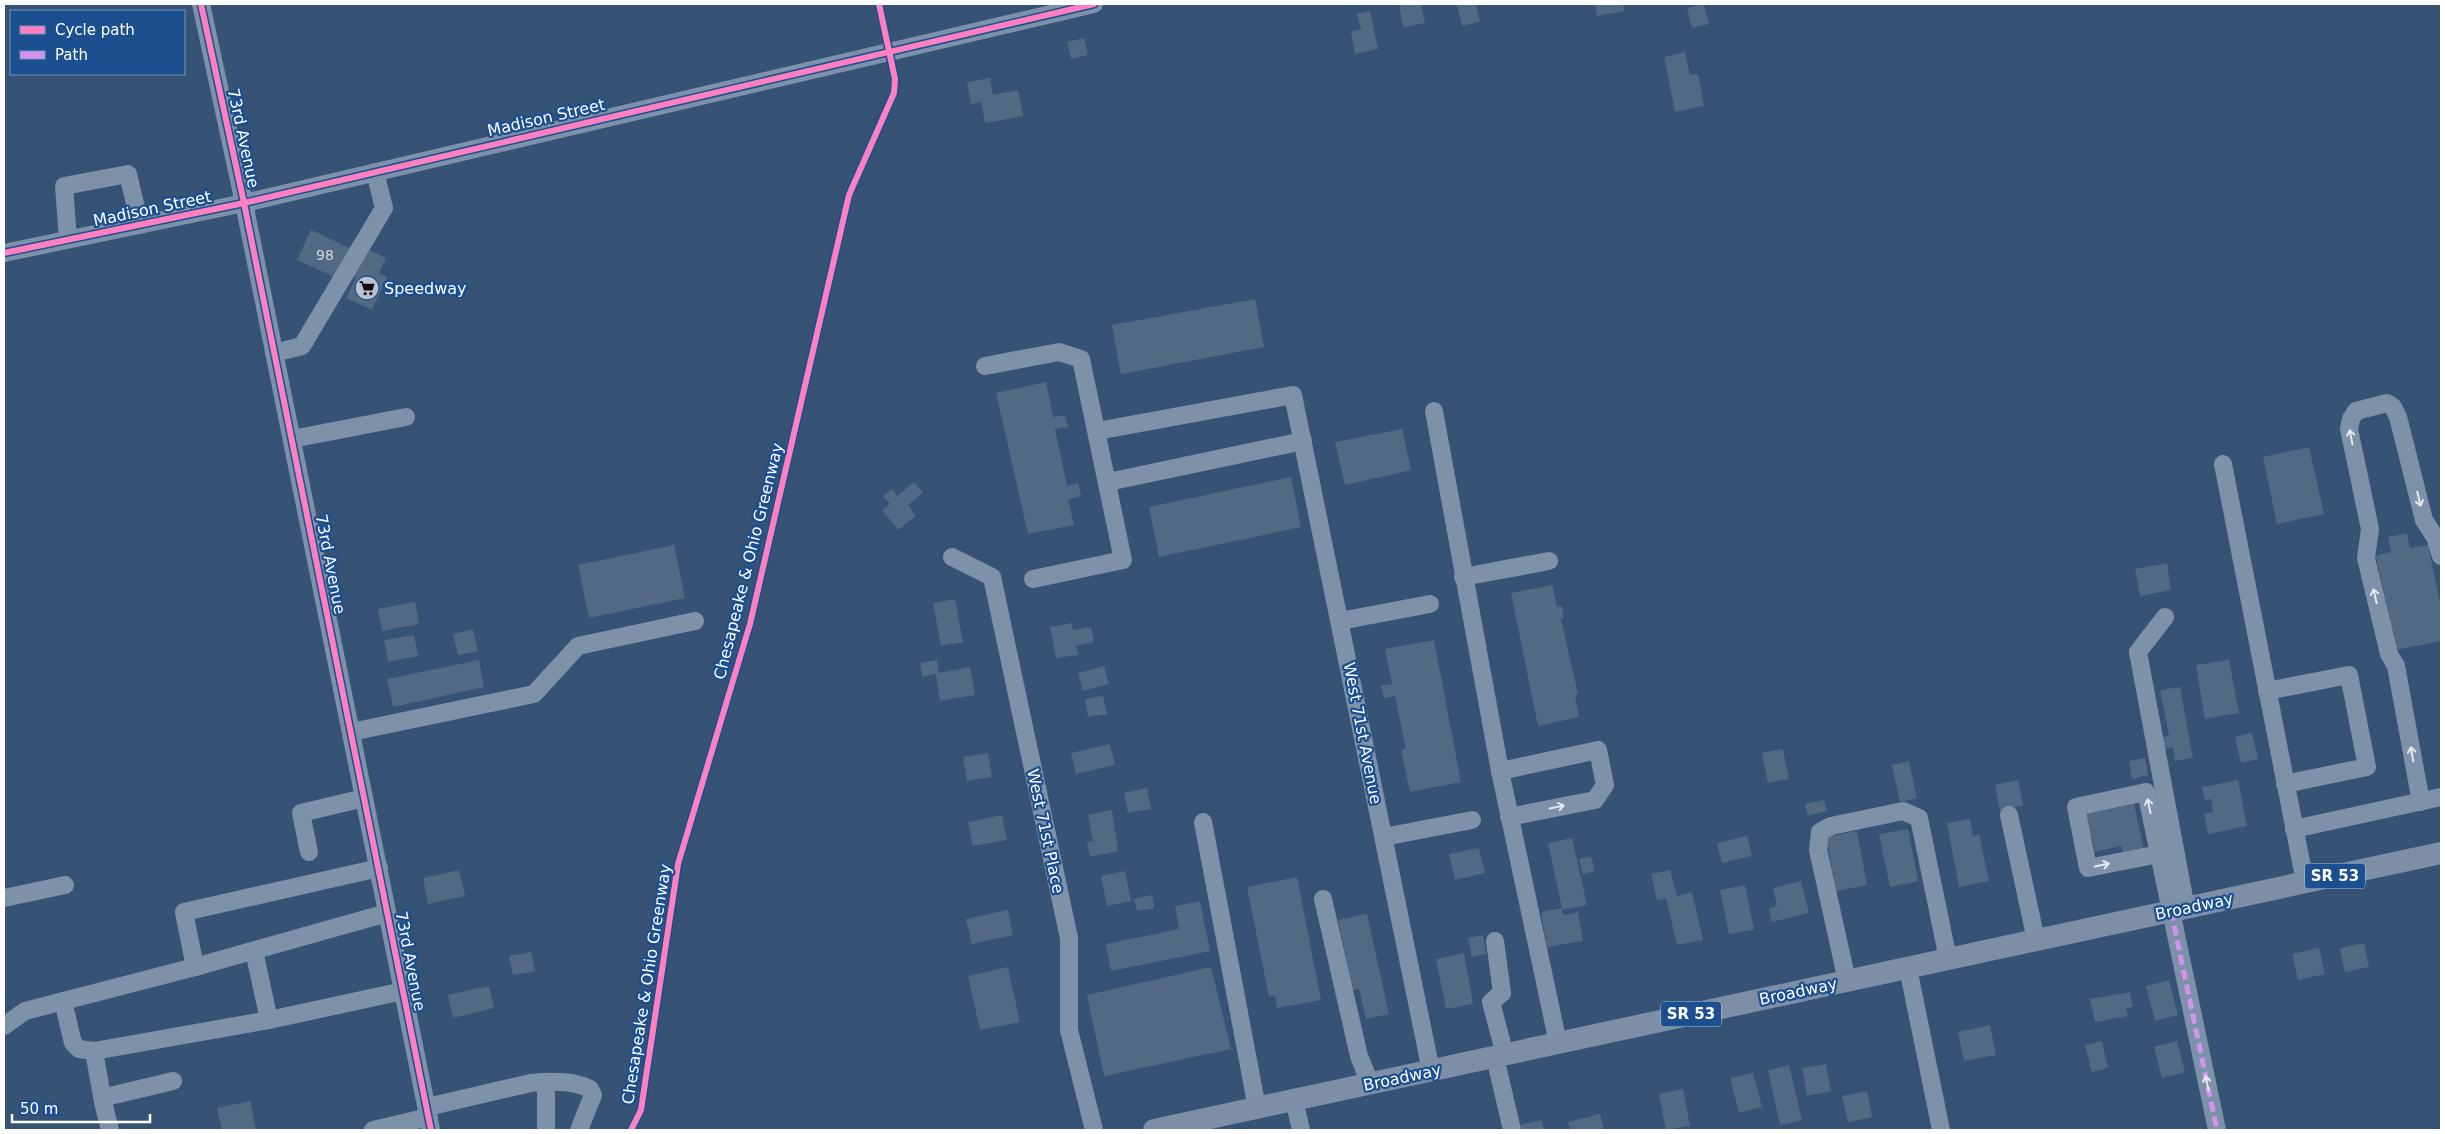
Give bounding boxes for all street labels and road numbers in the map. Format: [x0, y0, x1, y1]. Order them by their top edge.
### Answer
street label: 73rd Avenue [224, 87, 263, 190]
street label: Madison Street [485, 95, 607, 140]
street label: Madison Street [91, 187, 213, 230]
street label: Chesapeake & Ohio Greenway [710, 441, 787, 681]
street label: 73rd Avenue [312, 513, 350, 616]
street label: West 71st Avenue [1339, 661, 1386, 806]
street label: West 71st Place [1023, 767, 1068, 895]
street label: Chesapeake & Ohio Greenway [618, 863, 675, 1106]
road number: SR 53 [2305, 864, 2365, 888]
street label: Broadway [2153, 889, 2235, 924]
street label: 73rd Avenue [392, 910, 430, 1013]
street label: Broadway [1757, 974, 1839, 1009]
road number: SR 53 [1661, 1002, 1721, 1026]
street label: Broadway [1361, 1060, 1443, 1095]

